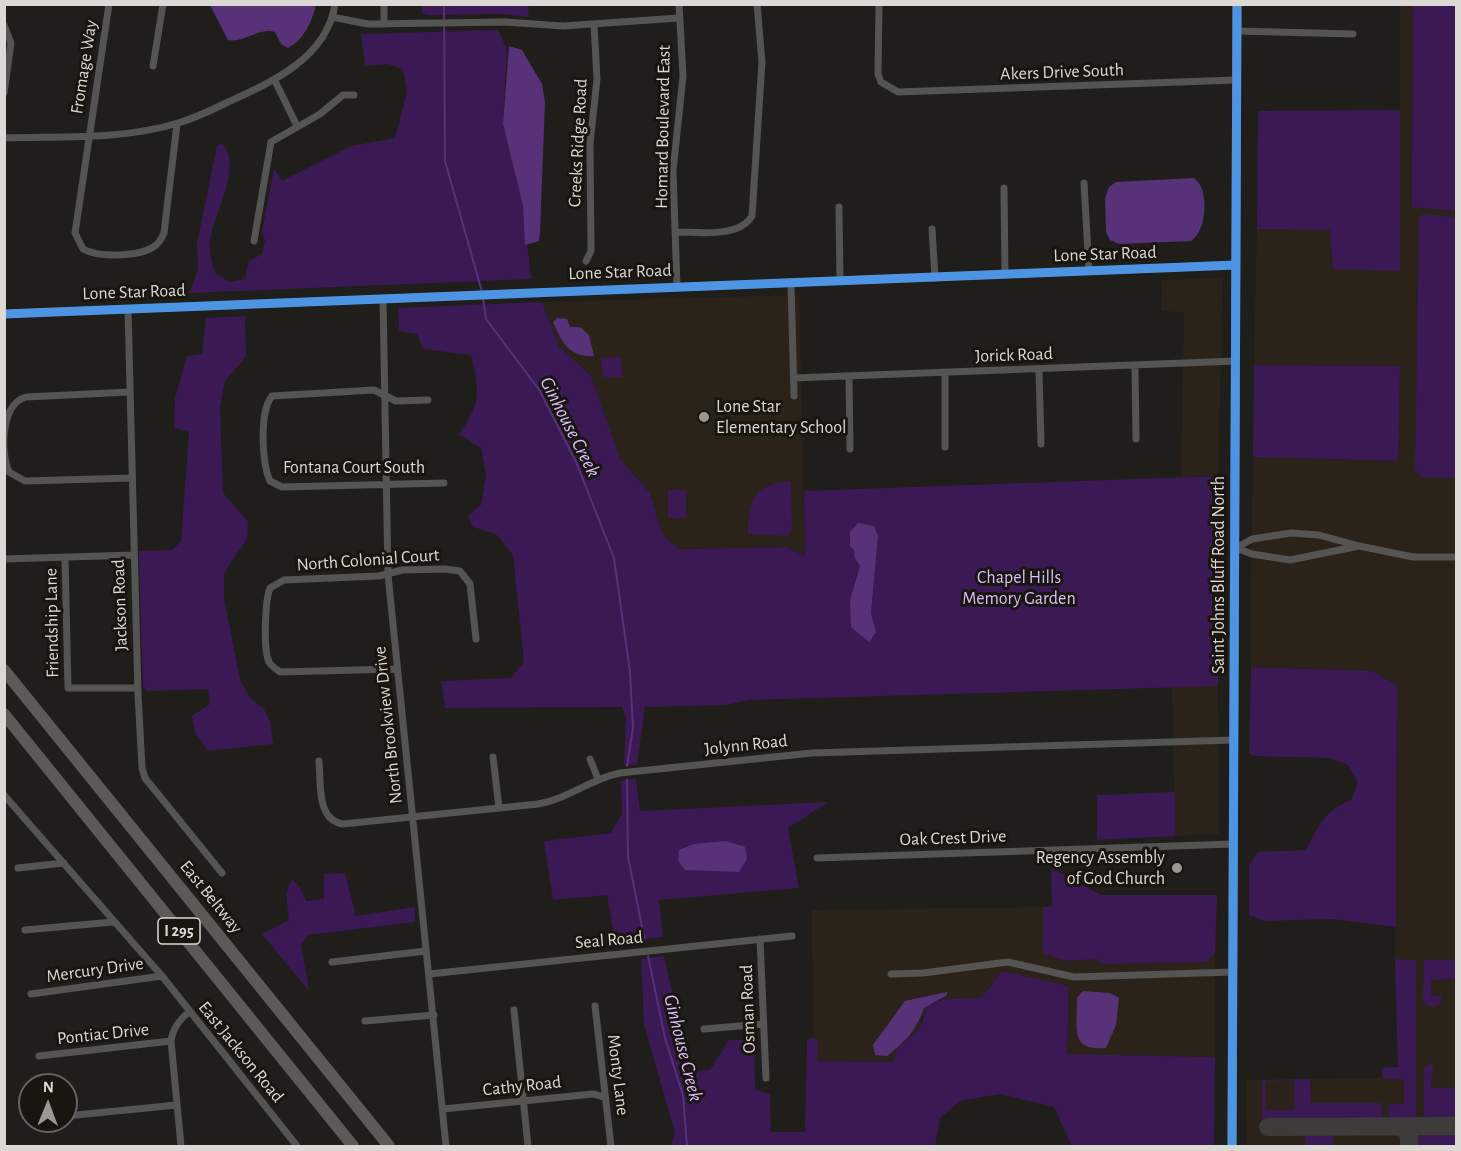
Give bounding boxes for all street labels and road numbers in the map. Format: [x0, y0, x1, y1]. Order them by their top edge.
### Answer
street label: Fromage Way [66, 18, 102, 116]
street label: Homard Boulevard East [651, 45, 675, 209]
street label: Akers Drive South [1000, 59, 1124, 85]
street label: Creeks Ridge Road [564, 78, 592, 208]
street label: Lone Star Road [1053, 241, 1157, 267]
street label: Lone Star Road [568, 259, 672, 285]
street label: Lone Star Road [82, 279, 186, 305]
street label: Jorick Road [975, 343, 1053, 367]
street label: Fontana Court South [283, 457, 425, 479]
street label: Saint Johns Bluff Road North [1208, 476, 1230, 674]
street label: North Colonial Court [296, 544, 440, 576]
street label: Jackson Road [108, 559, 132, 651]
street label: Friendship Lane [40, 568, 64, 678]
street label: North Brookview Drive [369, 645, 407, 805]
street label: Jolynn Road [703, 730, 789, 760]
street label: Oak Crest Drive [899, 825, 1007, 851]
street label: East Beltway [175, 856, 247, 938]
road number: I 295 [158, 918, 200, 944]
street label: Seal Road [574, 926, 644, 954]
street label: Mercury Drive [45, 952, 145, 988]
street label: Osman Road [736, 964, 760, 1054]
street label: East Jackson Road [194, 997, 288, 1107]
street label: Pontiac Drive [56, 1018, 150, 1050]
street label: Monty Lane [602, 1033, 634, 1117]
street label: Cathy Road [482, 1071, 562, 1101]

